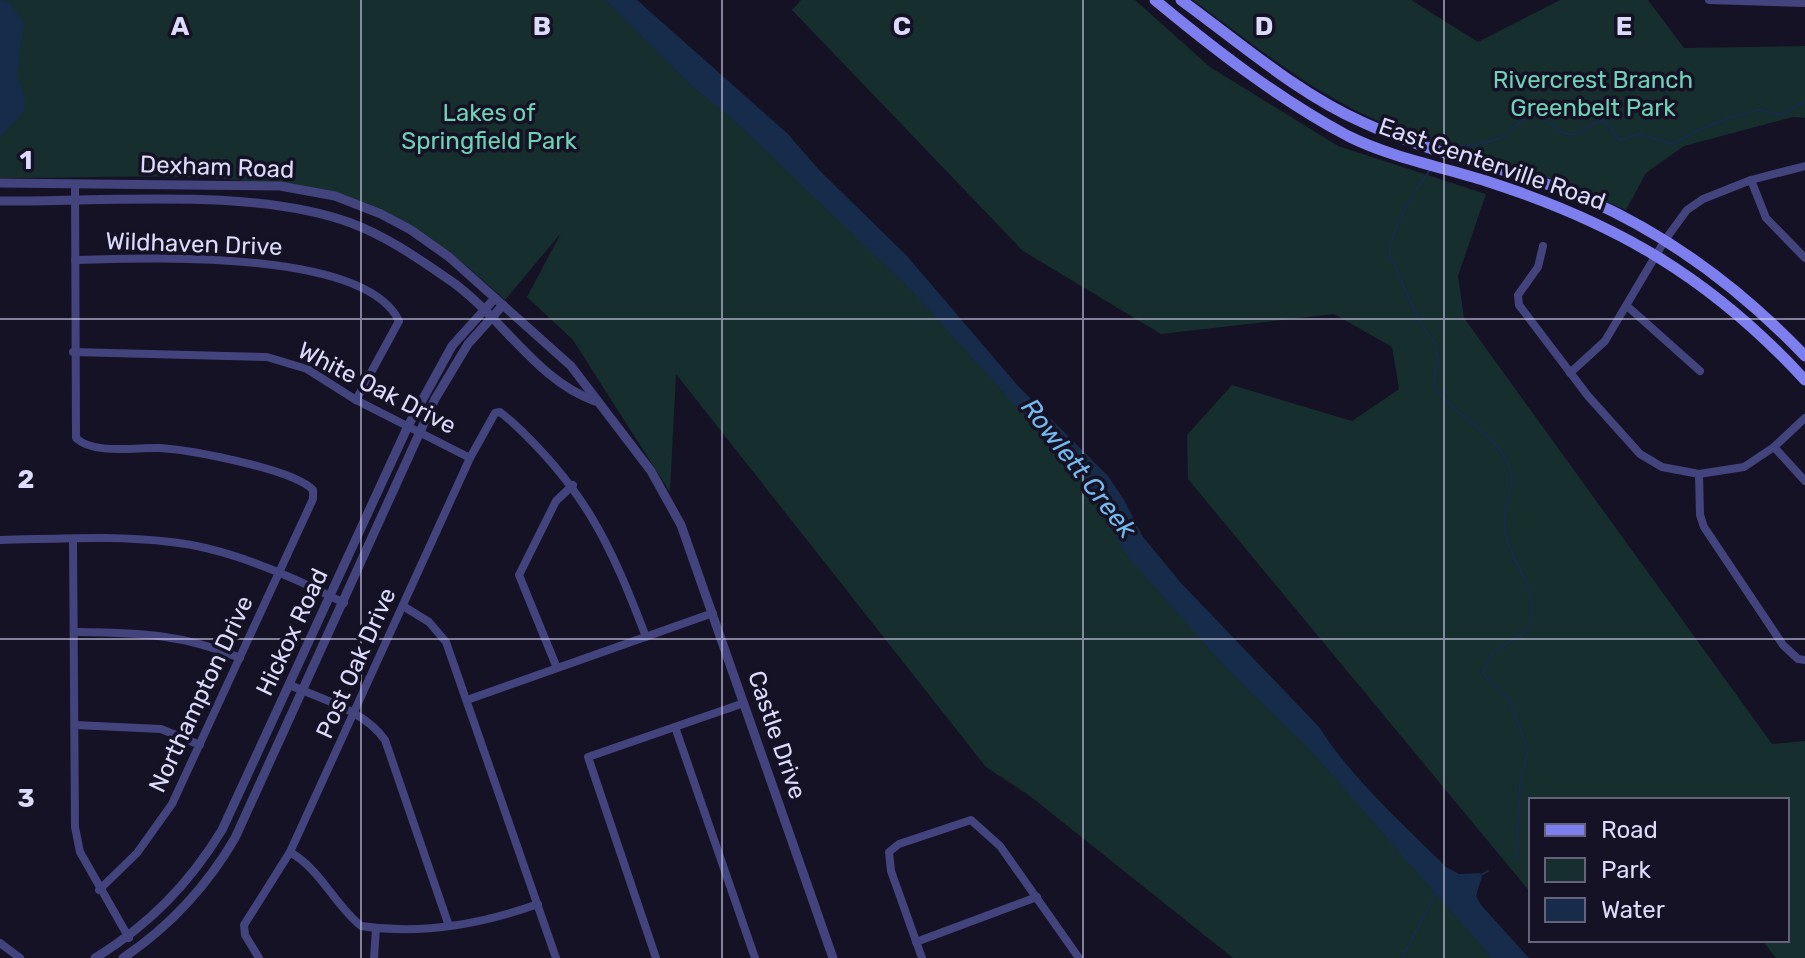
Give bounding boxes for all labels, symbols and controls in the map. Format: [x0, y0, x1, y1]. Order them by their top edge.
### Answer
text: A [171, 11, 190, 42]
text: B [533, 11, 551, 42]
text: C [893, 11, 911, 42]
text: D [1255, 11, 1273, 42]
text: E [1616, 11, 1632, 42]
park label: Rivercrest Branch Greenbelt Park [1493, 66, 1693, 122]
park label: Lakes of Springfield Park [401, 99, 577, 155]
street label: East Centerville Road [1375, 112, 1609, 216]
text: 1 [20, 145, 32, 176]
street label: Dexham Road [139, 150, 295, 184]
street label: Wildhaven Drive [105, 227, 283, 261]
street label: White Oak Drive [293, 336, 461, 440]
water label: Rowlett Creek [1014, 392, 1143, 545]
text: 2 [18, 464, 34, 495]
street label: Hickox Road [250, 564, 334, 700]
street label: Post Oak Drive [310, 583, 402, 743]
street label: Northampton Drive [143, 591, 259, 797]
street label: Castle Drive [742, 667, 812, 803]
text: 3 [17, 783, 35, 814]
legend [1529, 798, 1789, 942]
text: Road [1601, 816, 1658, 844]
text: Park [1601, 856, 1652, 884]
text: Water [1601, 896, 1665, 924]

